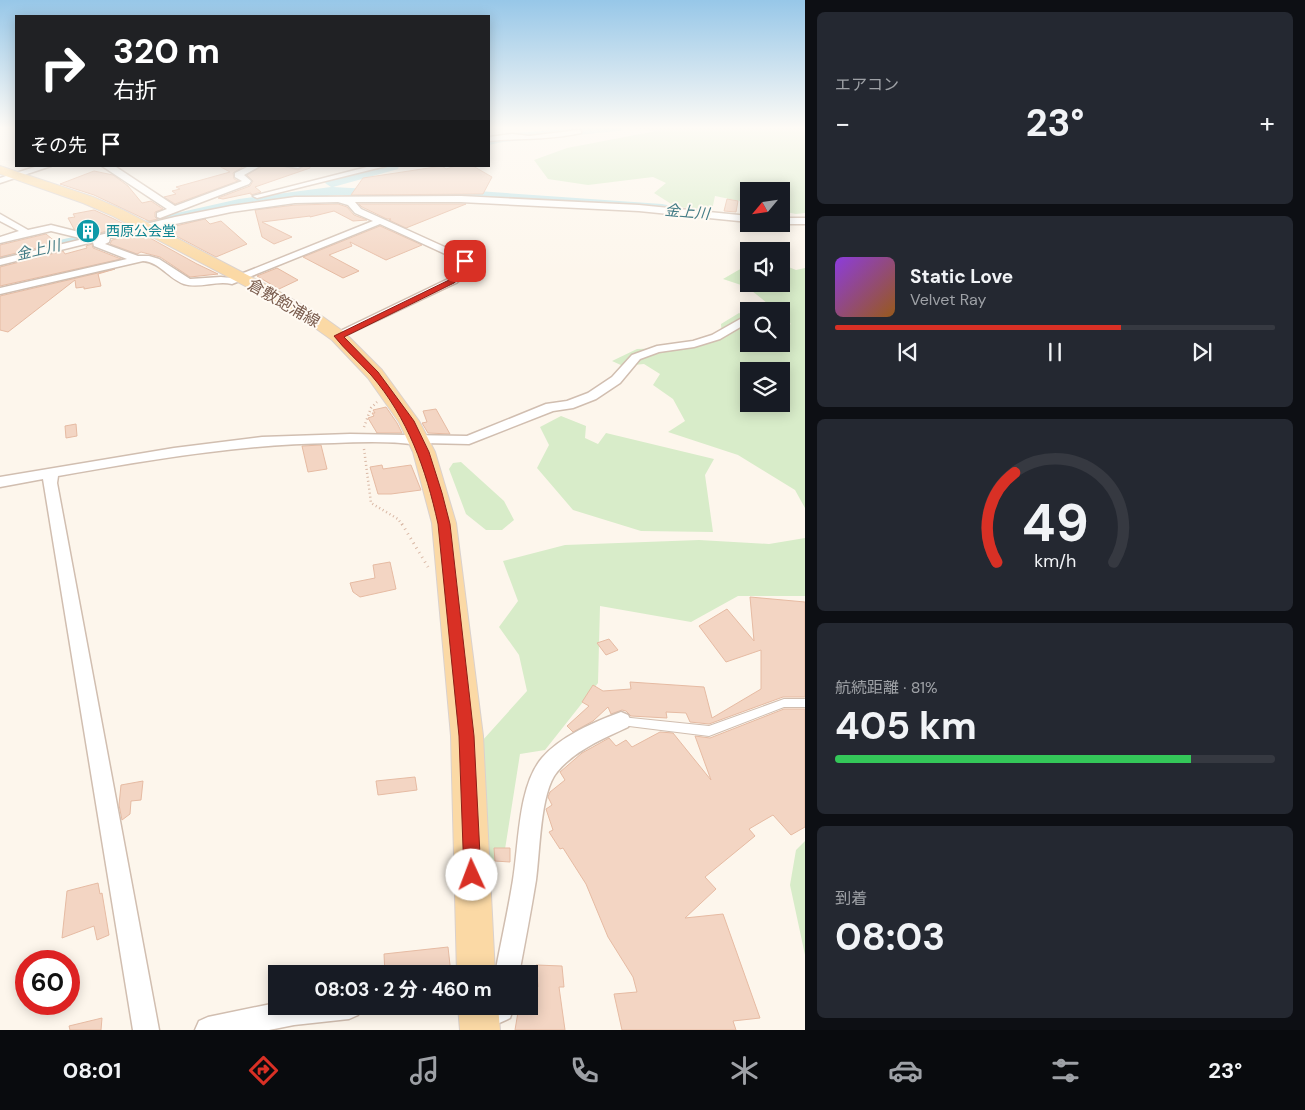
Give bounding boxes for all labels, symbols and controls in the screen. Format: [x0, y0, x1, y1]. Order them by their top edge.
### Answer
text: 320 m [113, 28, 220, 74]
icon: right [30, 35, 95, 100]
text: エアコン [835, 74, 899, 95]
text: 右折 [113, 76, 157, 105]
text: 23° [1026, 98, 1084, 148]
text: − [835, 105, 850, 142]
text: + [1260, 105, 1275, 142]
icon: arrive [97, 130, 125, 158]
text: その先 [30, 133, 87, 158]
north arrow [740, 182, 790, 232]
map controls [740, 182, 790, 412]
water label: 金上川 [664, 200, 712, 224]
building icon: 西原公会堂 [75, 218, 101, 244]
place label: 西原公会堂 [106, 222, 176, 240]
water label: 金上川 [14, 235, 64, 265]
pin [444, 240, 486, 282]
button: sound [740, 242, 790, 292]
icon: arrive [451, 247, 479, 275]
text: Static Love [910, 264, 1013, 289]
street label: 倉敷飽浦線 [244, 274, 324, 332]
text: Velvet Ray [910, 289, 986, 310]
button: search [740, 302, 790, 352]
icon: previous [894, 338, 922, 366]
icon: pause [1041, 338, 1069, 366]
icon: next [1188, 338, 1216, 366]
button: layers [740, 362, 790, 412]
text: 49 [1022, 489, 1088, 557]
text: km/h [1034, 549, 1076, 573]
text: 航続距離 · 81% [835, 677, 938, 698]
text: 405 km [835, 701, 977, 751]
position arrow [445, 848, 497, 900]
text: 到着 [835, 888, 867, 909]
text: 08:03 [835, 912, 945, 962]
speed limit sign: 60 [15, 950, 80, 1015]
text: 08:03 · 2 分 · 460 m [314, 977, 492, 1002]
icon: directions [246, 1053, 281, 1088]
icon: music [407, 1053, 442, 1088]
icon: phone [567, 1053, 602, 1088]
icon: climate [727, 1053, 762, 1088]
icon: car [888, 1053, 923, 1088]
icon: filters [1048, 1053, 1083, 1088]
text: 08:01 [63, 1056, 121, 1085]
text: 23° [1208, 1056, 1242, 1085]

